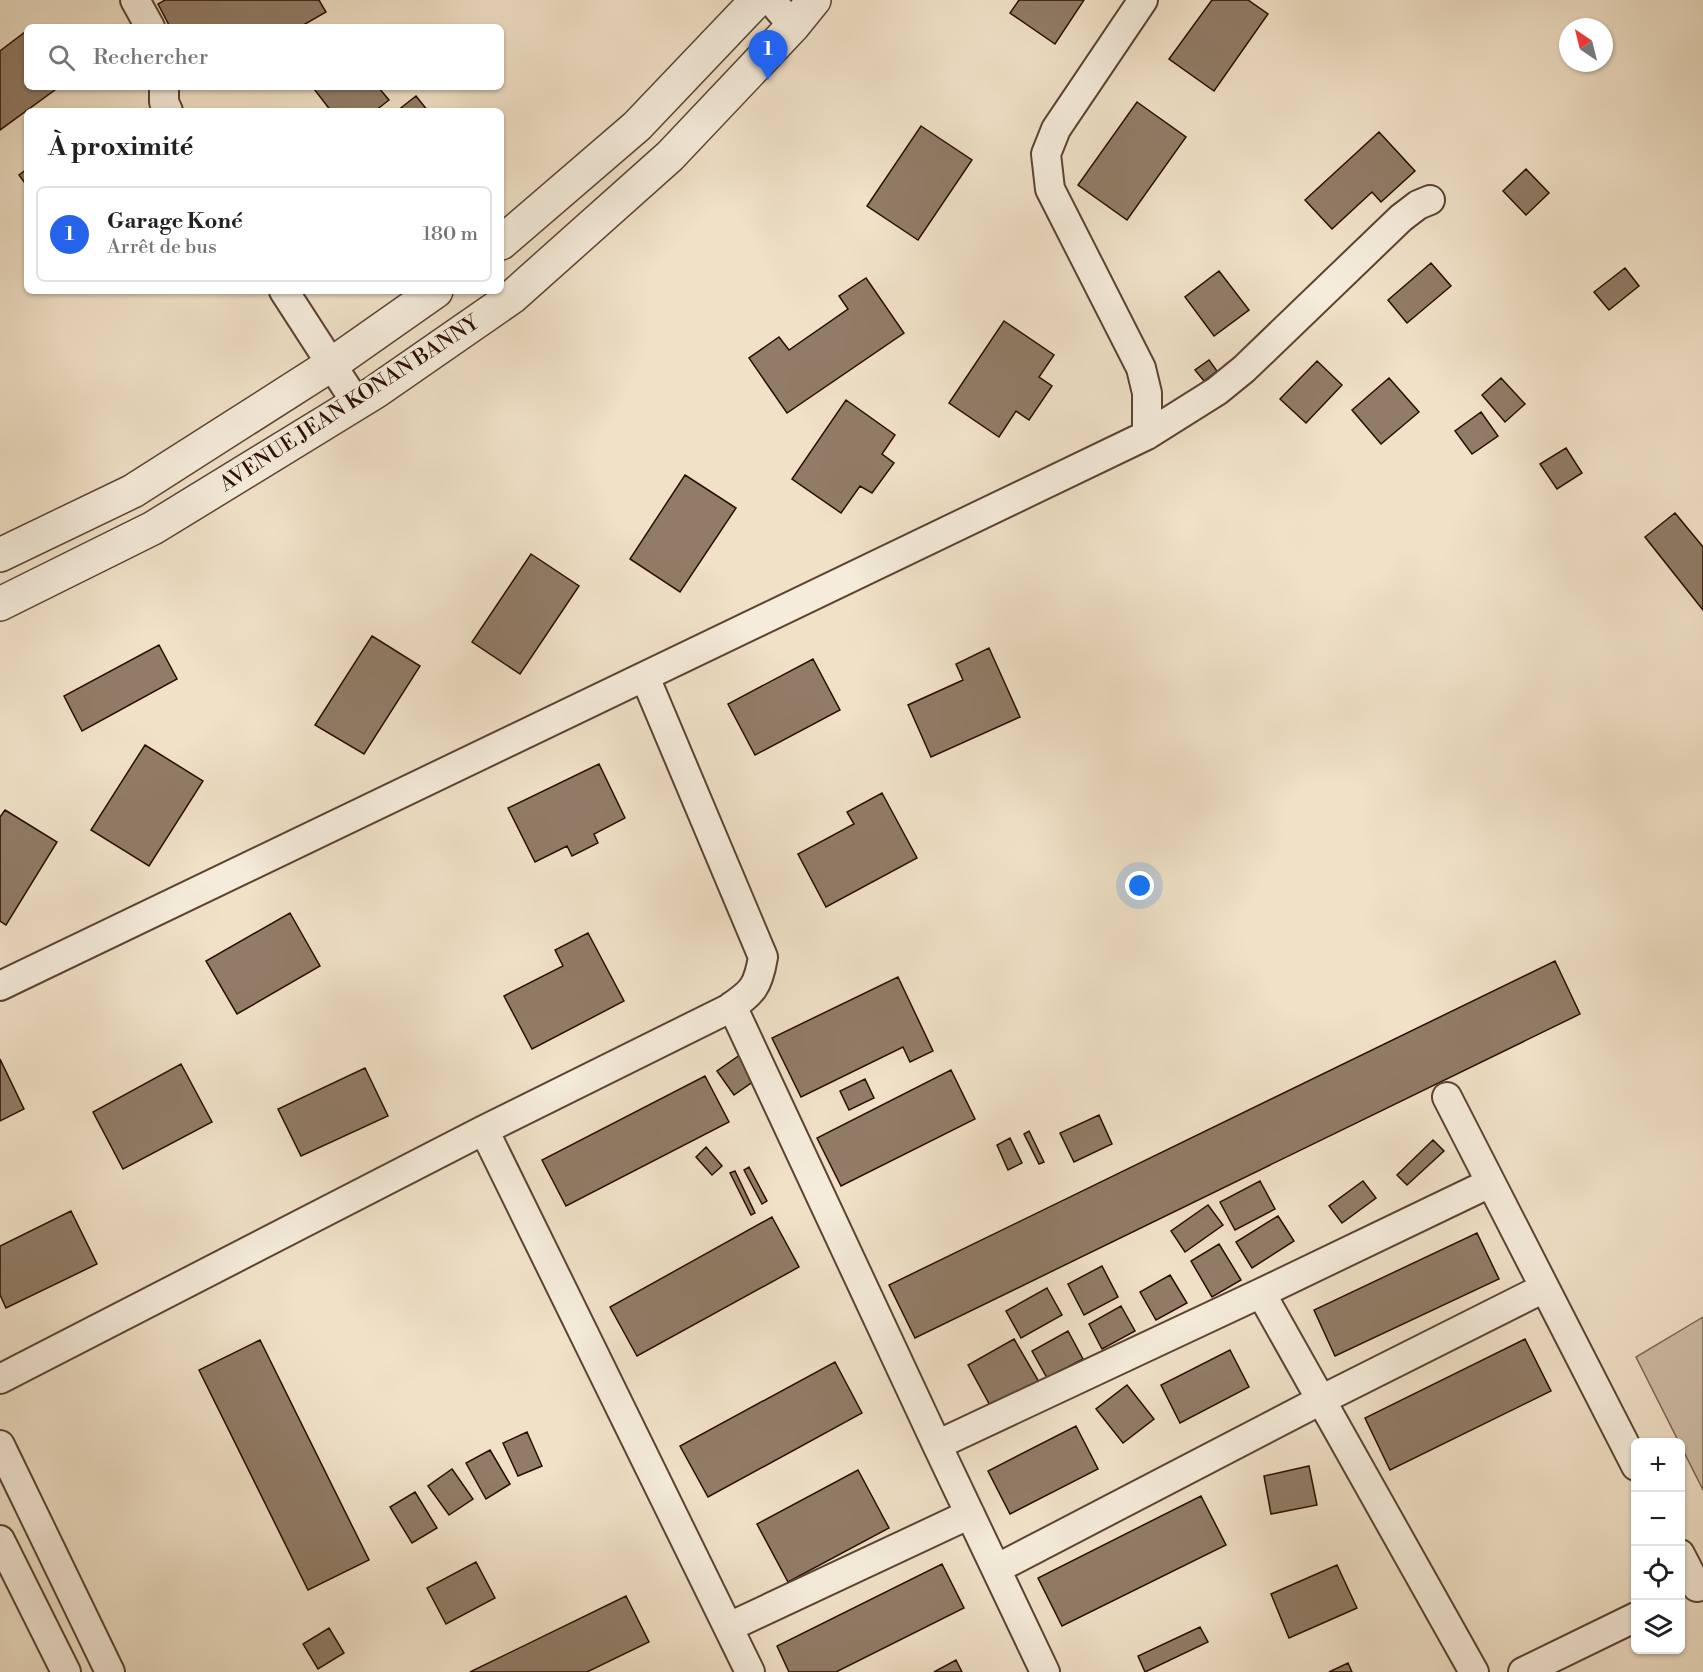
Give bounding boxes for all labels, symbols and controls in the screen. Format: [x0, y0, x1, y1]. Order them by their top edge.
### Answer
north arrow [1559, 18, 1613, 72]
search box [24, 24, 504, 90]
pin: 1 [748, 31, 788, 80]
icon: search [45, 41, 78, 74]
text: Rechercher [93, 44, 208, 71]
text: À proximité [48, 131, 193, 163]
text: Garage Koné [107, 208, 243, 235]
text: 1 [65, 222, 74, 247]
text: 180 m [423, 222, 478, 247]
text: Arrêt de bus [107, 235, 217, 260]
street label: AVENUE JEAN KONAN BANNY [214, 309, 485, 498]
your location [1125, 871, 1154, 900]
map controls [1631, 1438, 1685, 1654]
button: + [1631, 1438, 1685, 1492]
button: − [1631, 1492, 1685, 1546]
button: locate [1631, 1546, 1685, 1600]
button: layers [1631, 1600, 1685, 1654]

